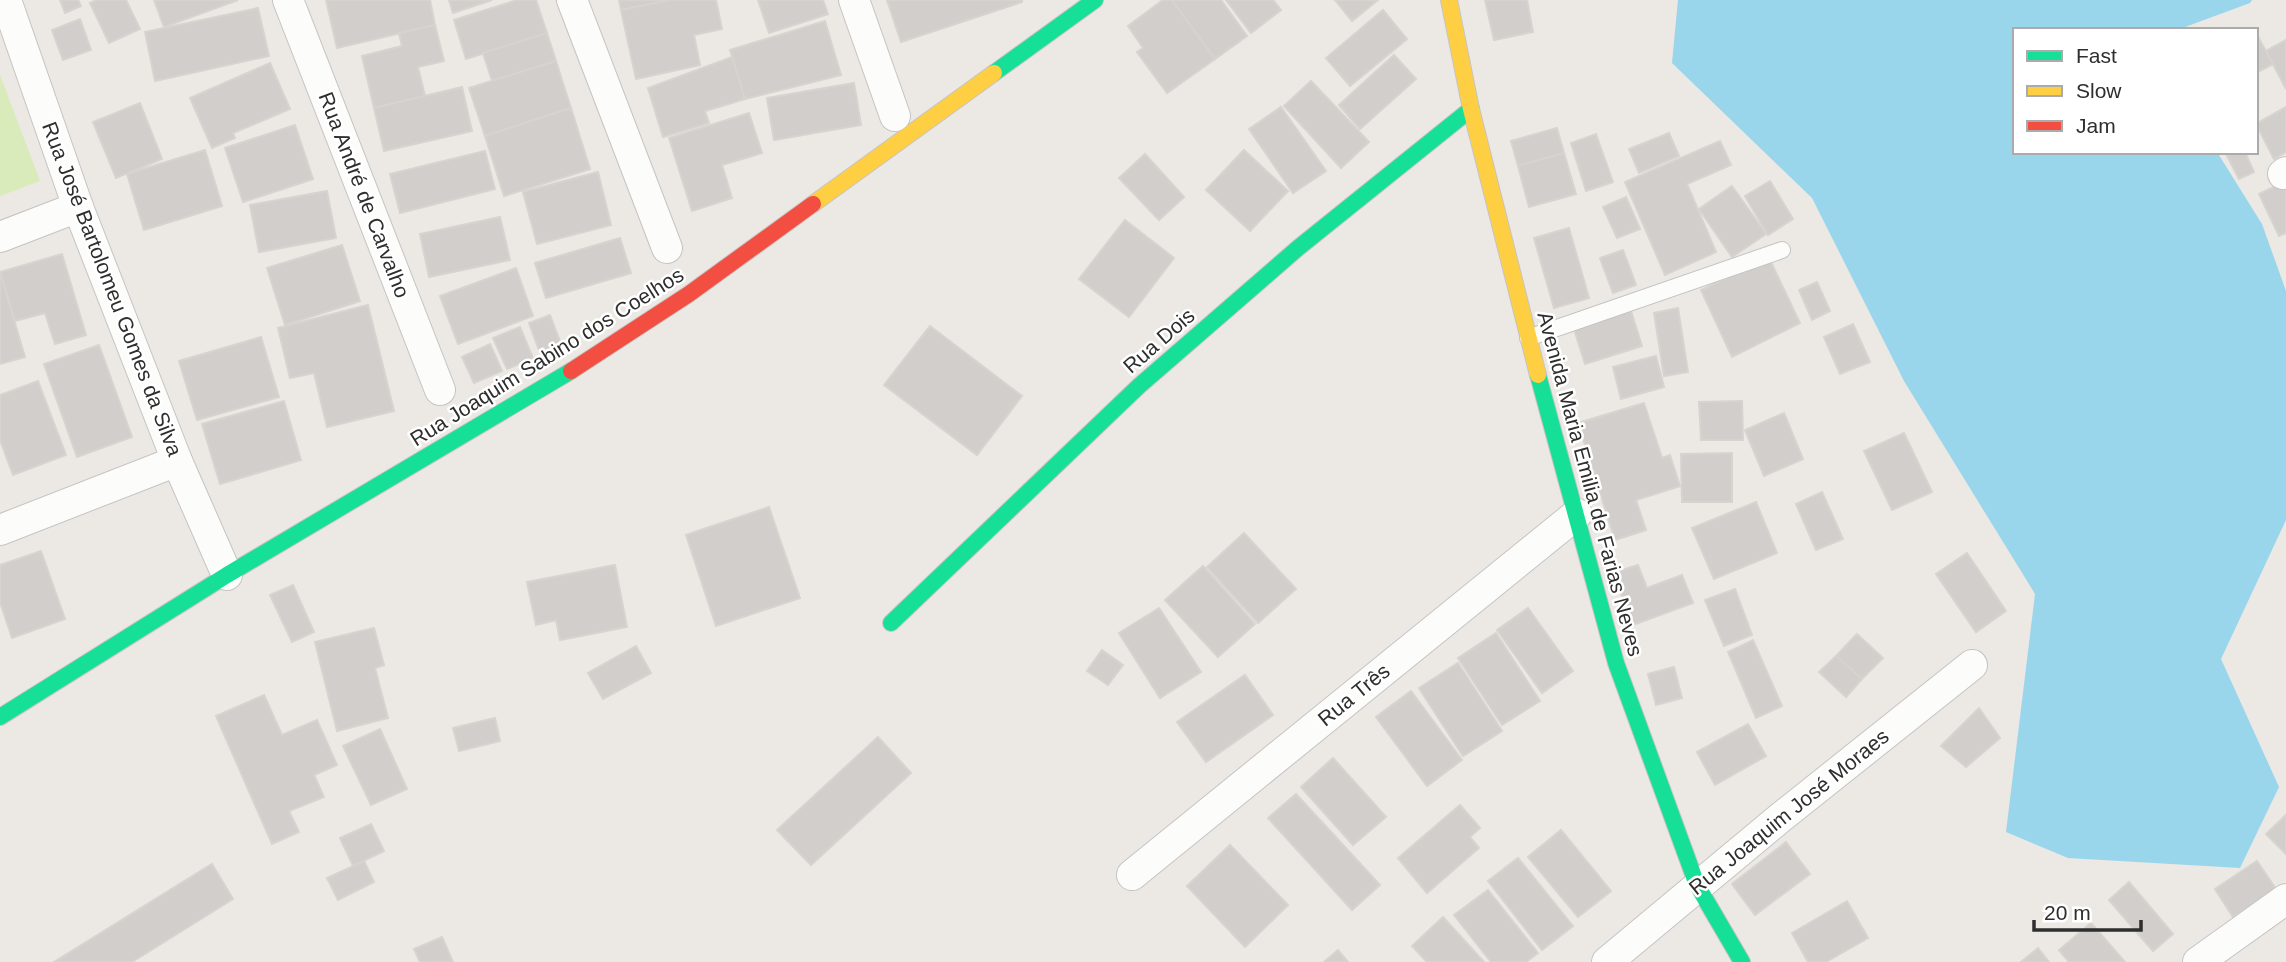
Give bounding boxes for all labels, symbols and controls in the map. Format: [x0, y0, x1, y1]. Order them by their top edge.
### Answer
legend [2013, 28, 2258, 154]
text: Fast [2076, 44, 2117, 67]
text: Slow [2076, 79, 2122, 102]
street label: Rua André de Carvalho [315, 89, 414, 301]
text: Jam [2076, 114, 2116, 137]
street label: Rua José Bartolomeu Gomes da Silva [38, 119, 187, 459]
street label: Rua Joaquim Sabino dos Coelhos [406, 263, 687, 450]
street label: Rua Dois [1119, 304, 1199, 378]
street label: Avenida Maria Emilia de Farias Neves [1533, 309, 1648, 659]
street label: Rua Três [1313, 659, 1394, 730]
street label: Rua Joaquim José Moraes [1684, 724, 1893, 899]
scale bar [2034, 888, 2141, 932]
text: 20 m [2044, 901, 2091, 924]

